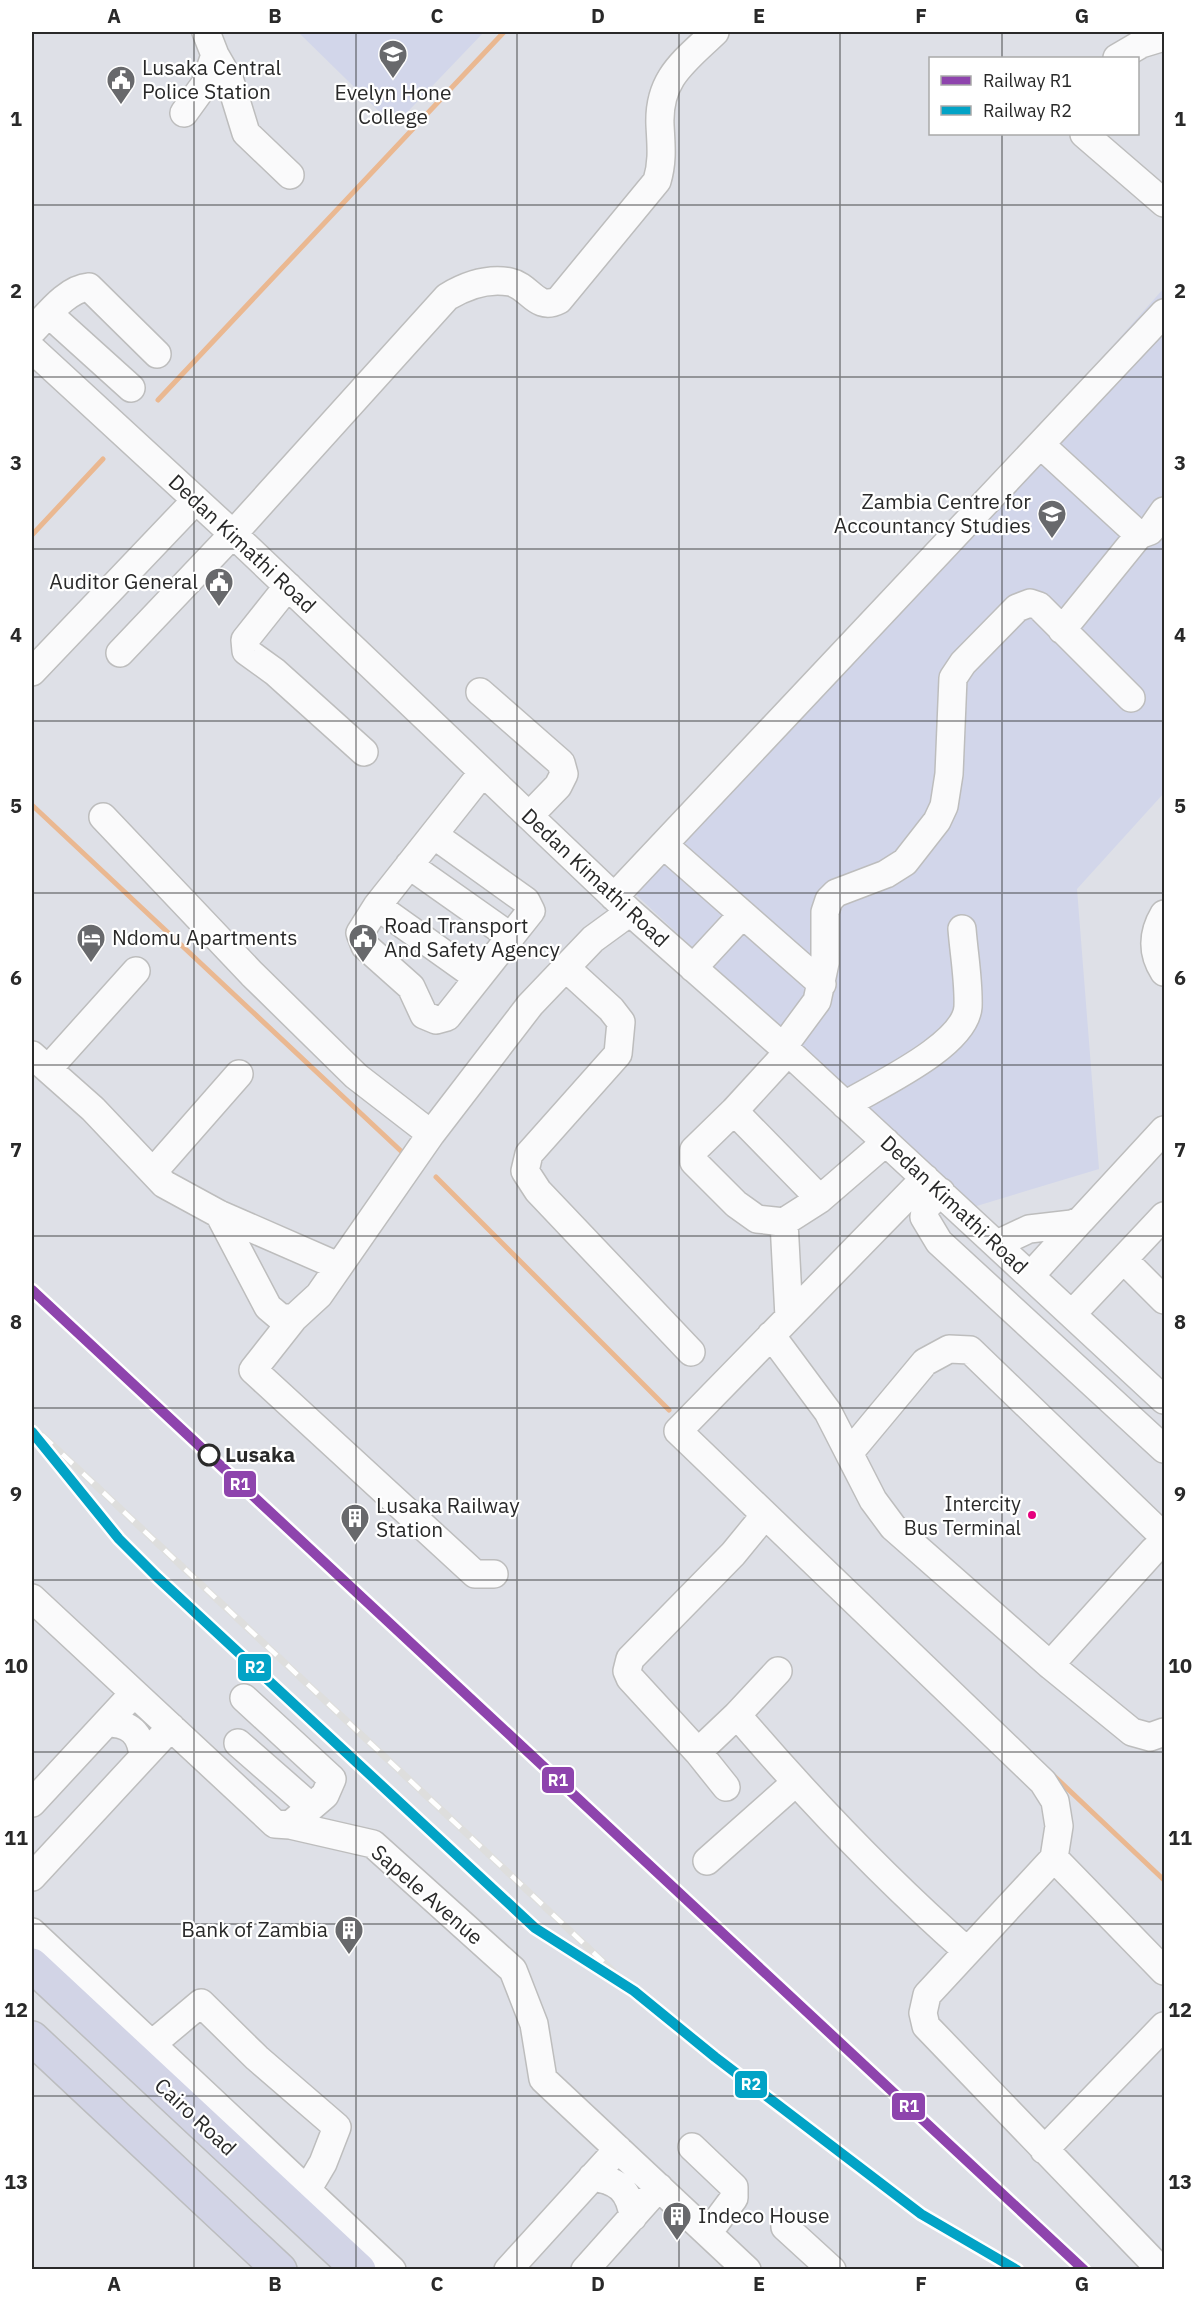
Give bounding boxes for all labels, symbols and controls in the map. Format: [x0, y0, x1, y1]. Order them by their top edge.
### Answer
text: A [107, 2, 121, 29]
text: B [268, 2, 282, 29]
text: C [430, 2, 444, 29]
text: D [591, 2, 605, 29]
text: E [753, 2, 765, 29]
text: F [915, 2, 927, 29]
text: G [1075, 2, 1089, 29]
school or university icon: Evelyn Hone College [377, 38, 409, 80]
place label: Lusaka Central Police Station [142, 53, 282, 105]
legend [929, 57, 1139, 135]
public building icon: Lusaka Central Police Station [105, 64, 137, 106]
text: Railway R1 [983, 69, 1072, 92]
place label: Evelyn Hone College [335, 78, 451, 130]
text: Railway R2 [983, 99, 1072, 122]
text: 1 [10, 105, 22, 132]
text: 1 [1174, 105, 1186, 132]
text: 2 [10, 277, 22, 304]
text: 2 [1174, 277, 1186, 304]
text: 3 [10, 449, 22, 476]
text: 3 [1174, 449, 1186, 476]
street label: Dedan Kimathi Road [163, 468, 322, 619]
place label: Zambia Centre for Accountancy Studies [834, 487, 1031, 539]
school or university icon: Zambia Centre for Accountancy Studies [1036, 498, 1068, 540]
public building icon: Auditor General [203, 566, 235, 608]
place label: Auditor General [49, 567, 198, 595]
text: 4 [10, 621, 22, 648]
text: 4 [1174, 621, 1186, 648]
text: 5 [10, 792, 22, 819]
text: 5 [1174, 792, 1186, 819]
street label: Dedan Kimathi Road [516, 802, 675, 953]
place label: Road Transport And Safety Agency [384, 911, 560, 963]
hotel icon: Ndomu Apartments [75, 922, 107, 964]
public building icon: Road Transport And Safety Agency [347, 922, 379, 964]
place label: Ndomu Apartments [112, 923, 297, 951]
text: 6 [10, 964, 22, 991]
text: 6 [1174, 964, 1186, 991]
street label: Dedan Kimathi Road [875, 1129, 1034, 1280]
text: 7 [10, 1136, 22, 1163]
text: 7 [1174, 1136, 1186, 1163]
text: 8 [10, 1308, 22, 1335]
text: 8 [1174, 1308, 1186, 1335]
place label: Lusaka [225, 1440, 295, 1468]
marker: Lusaka [198, 1444, 220, 1466]
line badge: R1 [223, 1470, 257, 1498]
text: R1 [230, 1474, 251, 1494]
text: 9 [10, 1480, 22, 1507]
text: 9 [1174, 1480, 1186, 1507]
place label: Intercity Bus Terminal [904, 1490, 1021, 1541]
place label: Lusaka Railway Station [376, 1491, 520, 1543]
building icon: Lusaka Railway Station [339, 1502, 371, 1544]
marker: Intercity Bus Terminal [1026, 1509, 1038, 1521]
text: 10 [4, 1652, 28, 1679]
text: 10 [1168, 1652, 1192, 1679]
line badge: R2 [237, 1653, 272, 1682]
text: R2 [245, 1657, 265, 1677]
line badge: R1 [541, 1766, 575, 1794]
text: R1 [548, 1770, 569, 1790]
text: 11 [4, 1824, 28, 1851]
text: 11 [1168, 1824, 1192, 1851]
street label: Sapele Avenue [366, 1838, 489, 1951]
building icon: Bank of Zambia [333, 1914, 365, 1956]
place label: Bank of Zambia [181, 1915, 328, 1943]
text: 12 [4, 1996, 28, 2023]
text: 12 [1168, 1996, 1192, 2023]
line badge: R2 [734, 2070, 768, 2099]
street label: Cairo Road [149, 2071, 243, 2161]
text: R2 [741, 2074, 761, 2094]
line badge: R1 [891, 2092, 926, 2121]
text: R1 [899, 2096, 920, 2116]
text: 13 [4, 2168, 28, 2195]
text: 13 [1168, 2168, 1192, 2195]
building icon: Indeco House [661, 2200, 693, 2242]
place label: Indeco House [698, 2201, 829, 2229]
text: A [107, 2270, 121, 2297]
text: B [268, 2270, 282, 2297]
text: C [430, 2270, 444, 2297]
text: D [591, 2270, 605, 2297]
text: E [753, 2270, 765, 2297]
text: F [915, 2270, 927, 2297]
text: G [1075, 2270, 1089, 2297]

